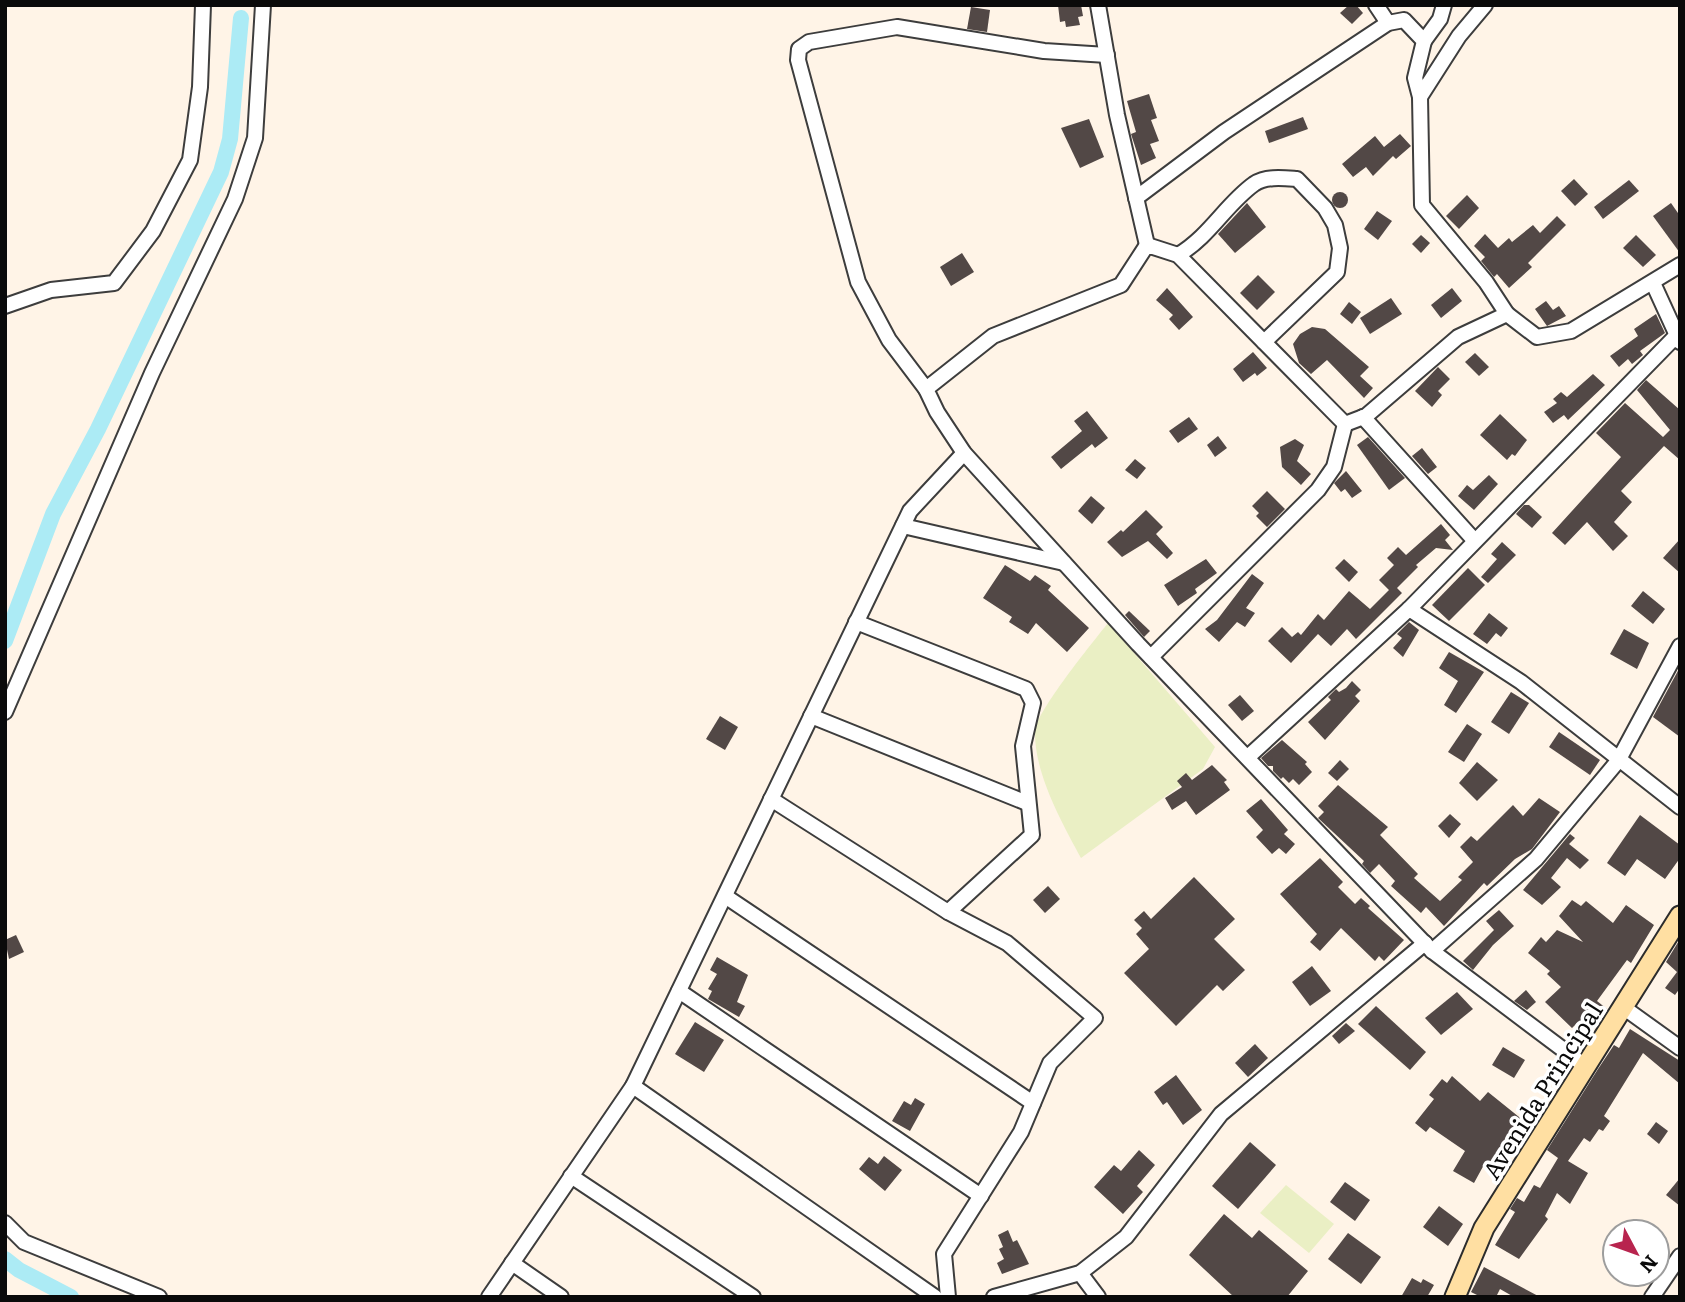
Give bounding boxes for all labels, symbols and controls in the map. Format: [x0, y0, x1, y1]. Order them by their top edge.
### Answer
street label: Avenida Principal [1472, 995, 1610, 1185]
north arrow [1601, 1218, 1671, 1288]
text: N [1634, 1250, 1665, 1280]

